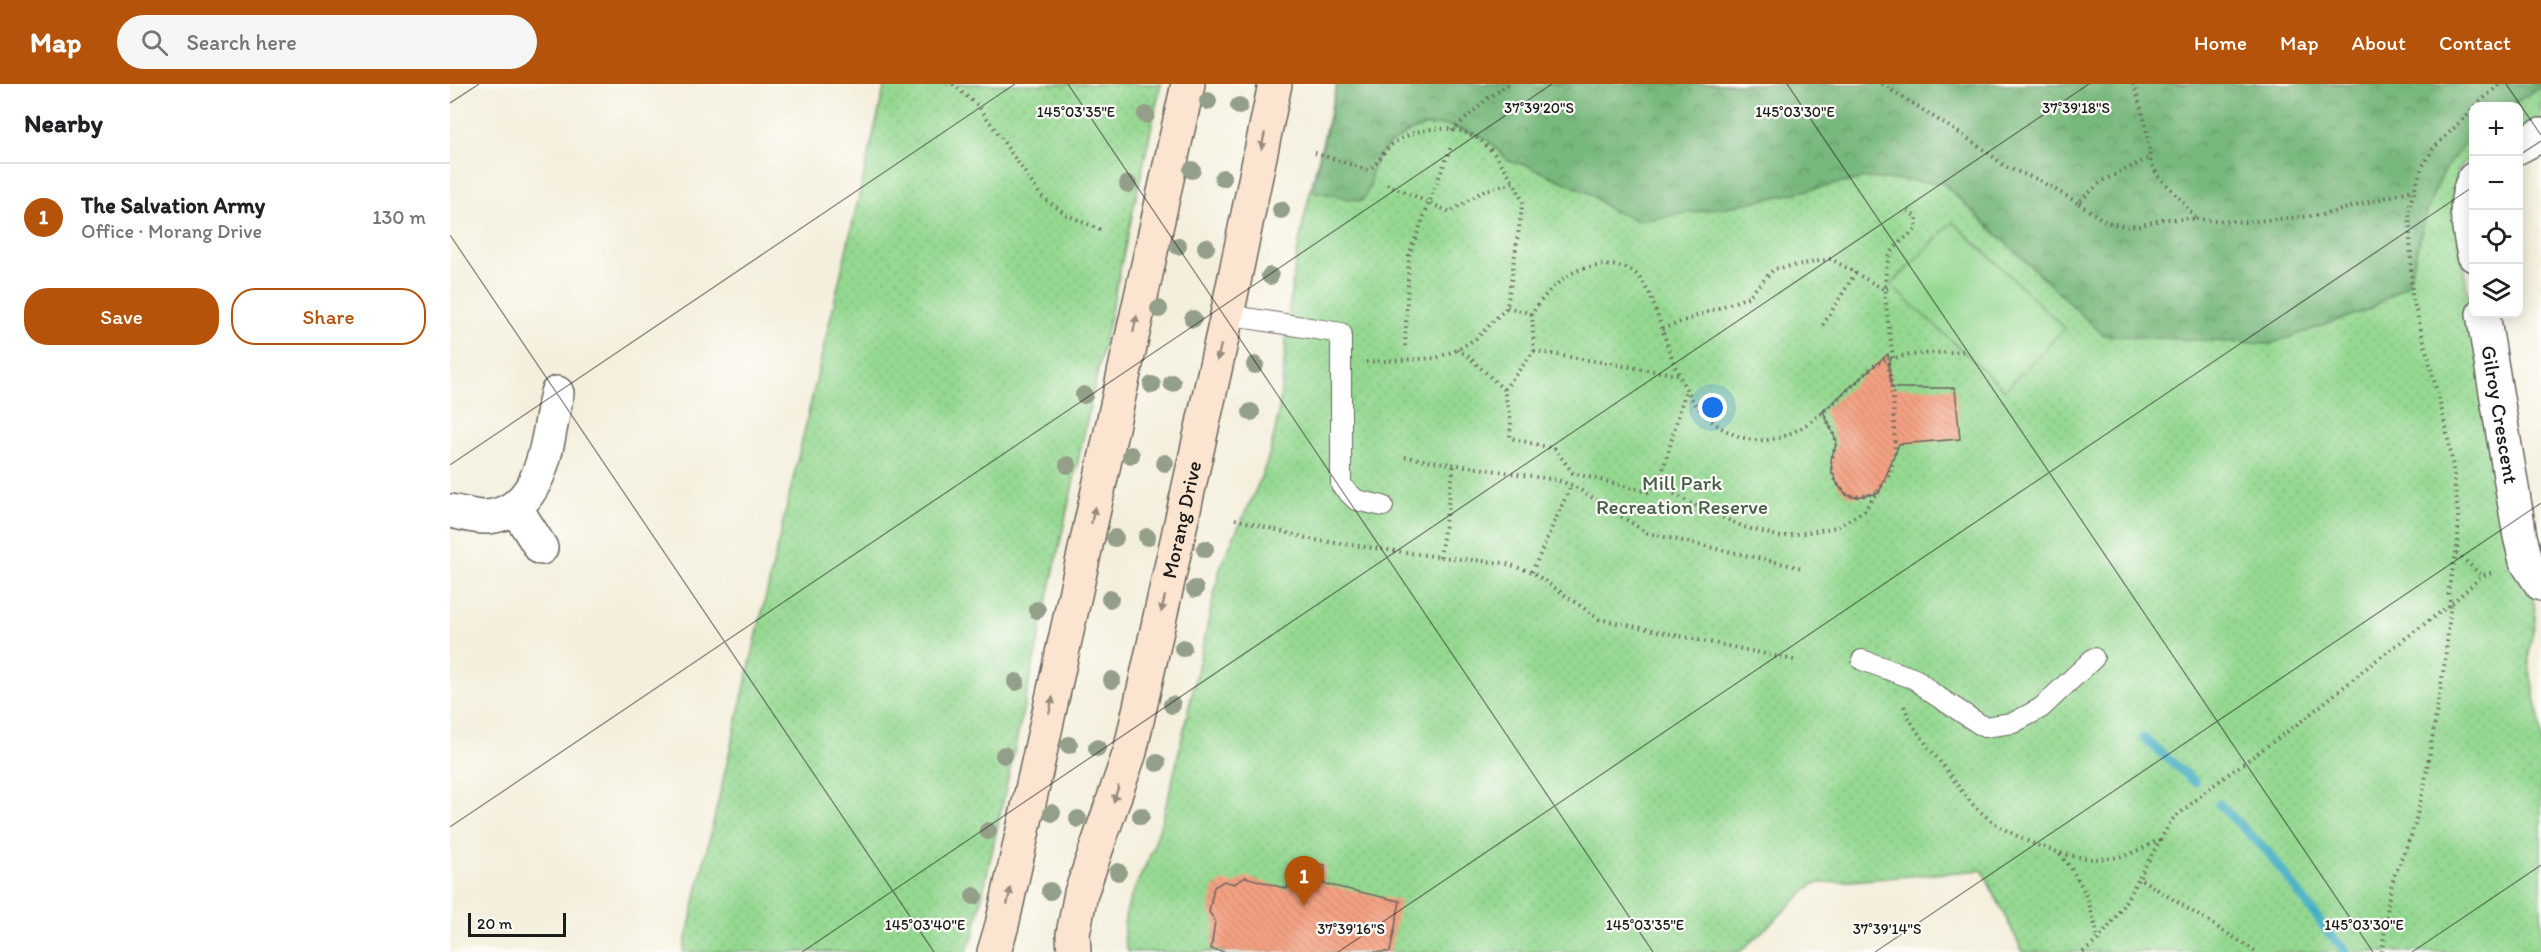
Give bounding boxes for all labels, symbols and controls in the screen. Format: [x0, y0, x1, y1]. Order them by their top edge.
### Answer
search box [117, 15, 537, 69]
text: Map [30, 25, 81, 59]
icon: search [138, 26, 171, 59]
text: Search here [186, 29, 297, 56]
text: Home [2194, 30, 2247, 55]
text: Map [2280, 30, 2319, 55]
text: About [2352, 30, 2406, 55]
text: Contact [2439, 30, 2511, 55]
text: 37°39'20"S [1504, 99, 1574, 117]
text: 37°39'18"S [2042, 99, 2110, 117]
map controls [2469, 102, 2523, 318]
button: + [2469, 102, 2523, 156]
text: 145°03'35"E [1037, 103, 1115, 121]
text: 145°03'30"E [1755, 103, 1835, 121]
text: Nearby [24, 107, 103, 139]
one-way arrow [1257, 132, 1267, 150]
button: − [2469, 156, 2523, 210]
text: The Salvation Army [81, 192, 265, 219]
text: 1 [39, 205, 48, 229]
text: 130 m [372, 205, 426, 229]
button: locate [2469, 210, 2523, 264]
text: Office · Morang Drive [81, 219, 262, 243]
button: layers [2469, 264, 2523, 318]
button: Save [24, 288, 219, 345]
button: Share [231, 288, 426, 345]
one-way arrow [1131, 315, 1140, 334]
one-way arrow [1214, 343, 1223, 362]
street label: Gilroy Crescent [2476, 343, 2524, 486]
your location [1698, 393, 1727, 422]
street label: Morang Drive [1156, 458, 1206, 581]
park label: Mill Park Recreation Reserve [1596, 470, 1768, 519]
one-way arrow [1088, 505, 1098, 524]
one-way arrow [1157, 595, 1167, 614]
one-way arrow [1046, 696, 1056, 714]
one-way arrow [1110, 785, 1120, 803]
pin: 1 [1284, 856, 1324, 906]
one-way arrow [1004, 886, 1014, 905]
scale bar [468, 910, 566, 938]
text: 20 m [477, 914, 512, 933]
text: 145°03'40"E [885, 916, 965, 934]
text: 145°03'35"E [1606, 916, 1684, 934]
text: 145°03'30"E [2324, 916, 2404, 934]
text: 37°39'16"S [1317, 920, 1385, 938]
text: 37°39'14"S [1853, 920, 1921, 938]

